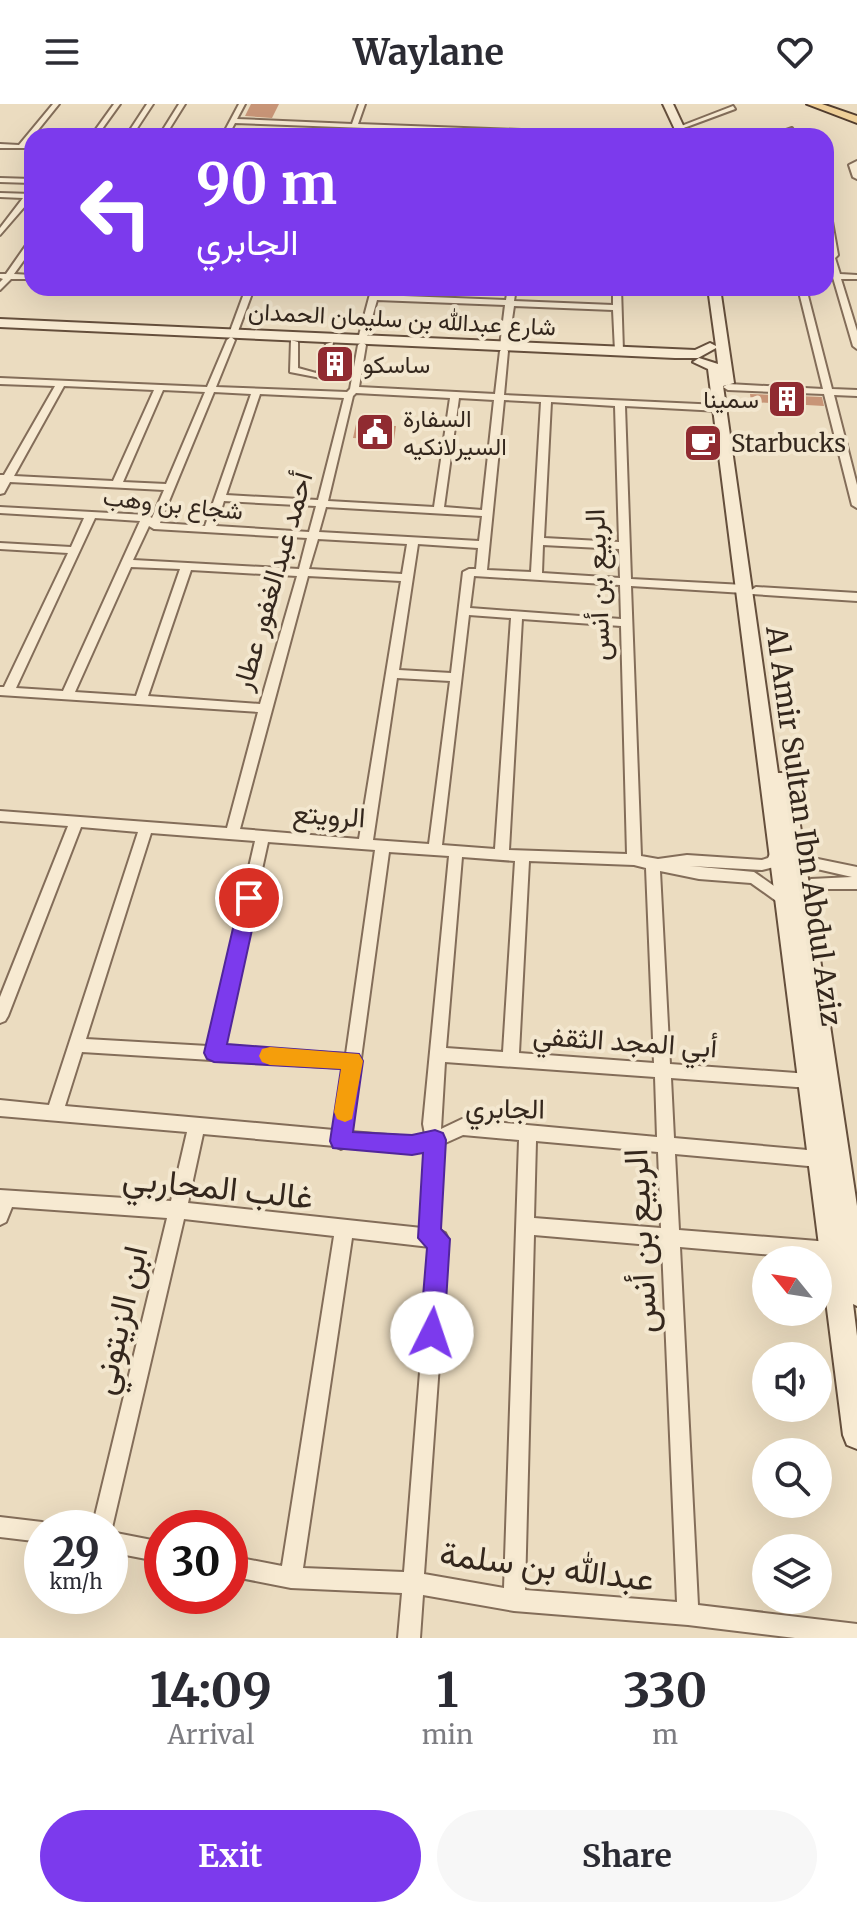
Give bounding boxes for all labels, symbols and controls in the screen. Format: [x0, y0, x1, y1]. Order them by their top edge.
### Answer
icon: menu [40, 30, 84, 74]
text: Waylane [353, 30, 504, 75]
icon: heart [773, 30, 817, 74]
text: 90 m [196, 149, 337, 219]
icon: left [64, 160, 168, 264]
text: الجابري [196, 220, 299, 265]
street label: شارع عبدالله بن سليمان الحمدان [247, 295, 557, 344]
building icon: ساسكو [314, 343, 356, 385]
place label: ساسكو [363, 349, 430, 380]
building icon: سمينا [766, 378, 808, 420]
place label: سمينا [703, 384, 759, 415]
place label: السفارة السيرلانكيه [403, 403, 507, 462]
public building icon: السفارة السيرلانكيه [354, 411, 396, 453]
cafe icon: Starbucks [682, 422, 724, 464]
place label: Starbucks [731, 428, 846, 459]
street label: أحمد عبدالغفور عطار [223, 468, 320, 695]
street label: شجاع بن وهب [101, 481, 245, 528]
street label: الربيع بن أنس [576, 508, 620, 662]
street label: Al Amir Sultan Ibn Abdul Aziz [758, 623, 850, 1028]
street label: الرويتع [291, 794, 367, 837]
pin [215, 864, 283, 932]
icon: arrive [227, 876, 271, 920]
street label: أبي المجد الثقفي [531, 1017, 718, 1070]
street label: الجابري [465, 1089, 545, 1132]
street label: الربيع بن أنس [614, 1147, 669, 1334]
street label: غالب المحاربي [120, 1156, 315, 1225]
street label: ابن الزيتوني [82, 1242, 163, 1400]
north arrow [752, 1246, 832, 1326]
map controls [752, 1246, 832, 1614]
position arrow [390, 1291, 474, 1375]
button: sound [752, 1342, 832, 1422]
button: search [752, 1438, 832, 1518]
speed limit sign: 30 [144, 1510, 248, 1614]
text: 29 [52, 1527, 100, 1577]
street label: عبدالله بن سلمة [437, 1532, 657, 1600]
button: layers [752, 1534, 832, 1614]
text: km/h [50, 1569, 102, 1594]
text: 14:09 [150, 1660, 272, 1720]
text: 1 [436, 1660, 459, 1720]
text: 330 [623, 1660, 707, 1720]
text: Arrival [167, 1718, 254, 1751]
text: min [422, 1718, 473, 1751]
text: m [652, 1718, 678, 1751]
button: Exit [40, 1810, 421, 1902]
button: Share [437, 1810, 817, 1902]

